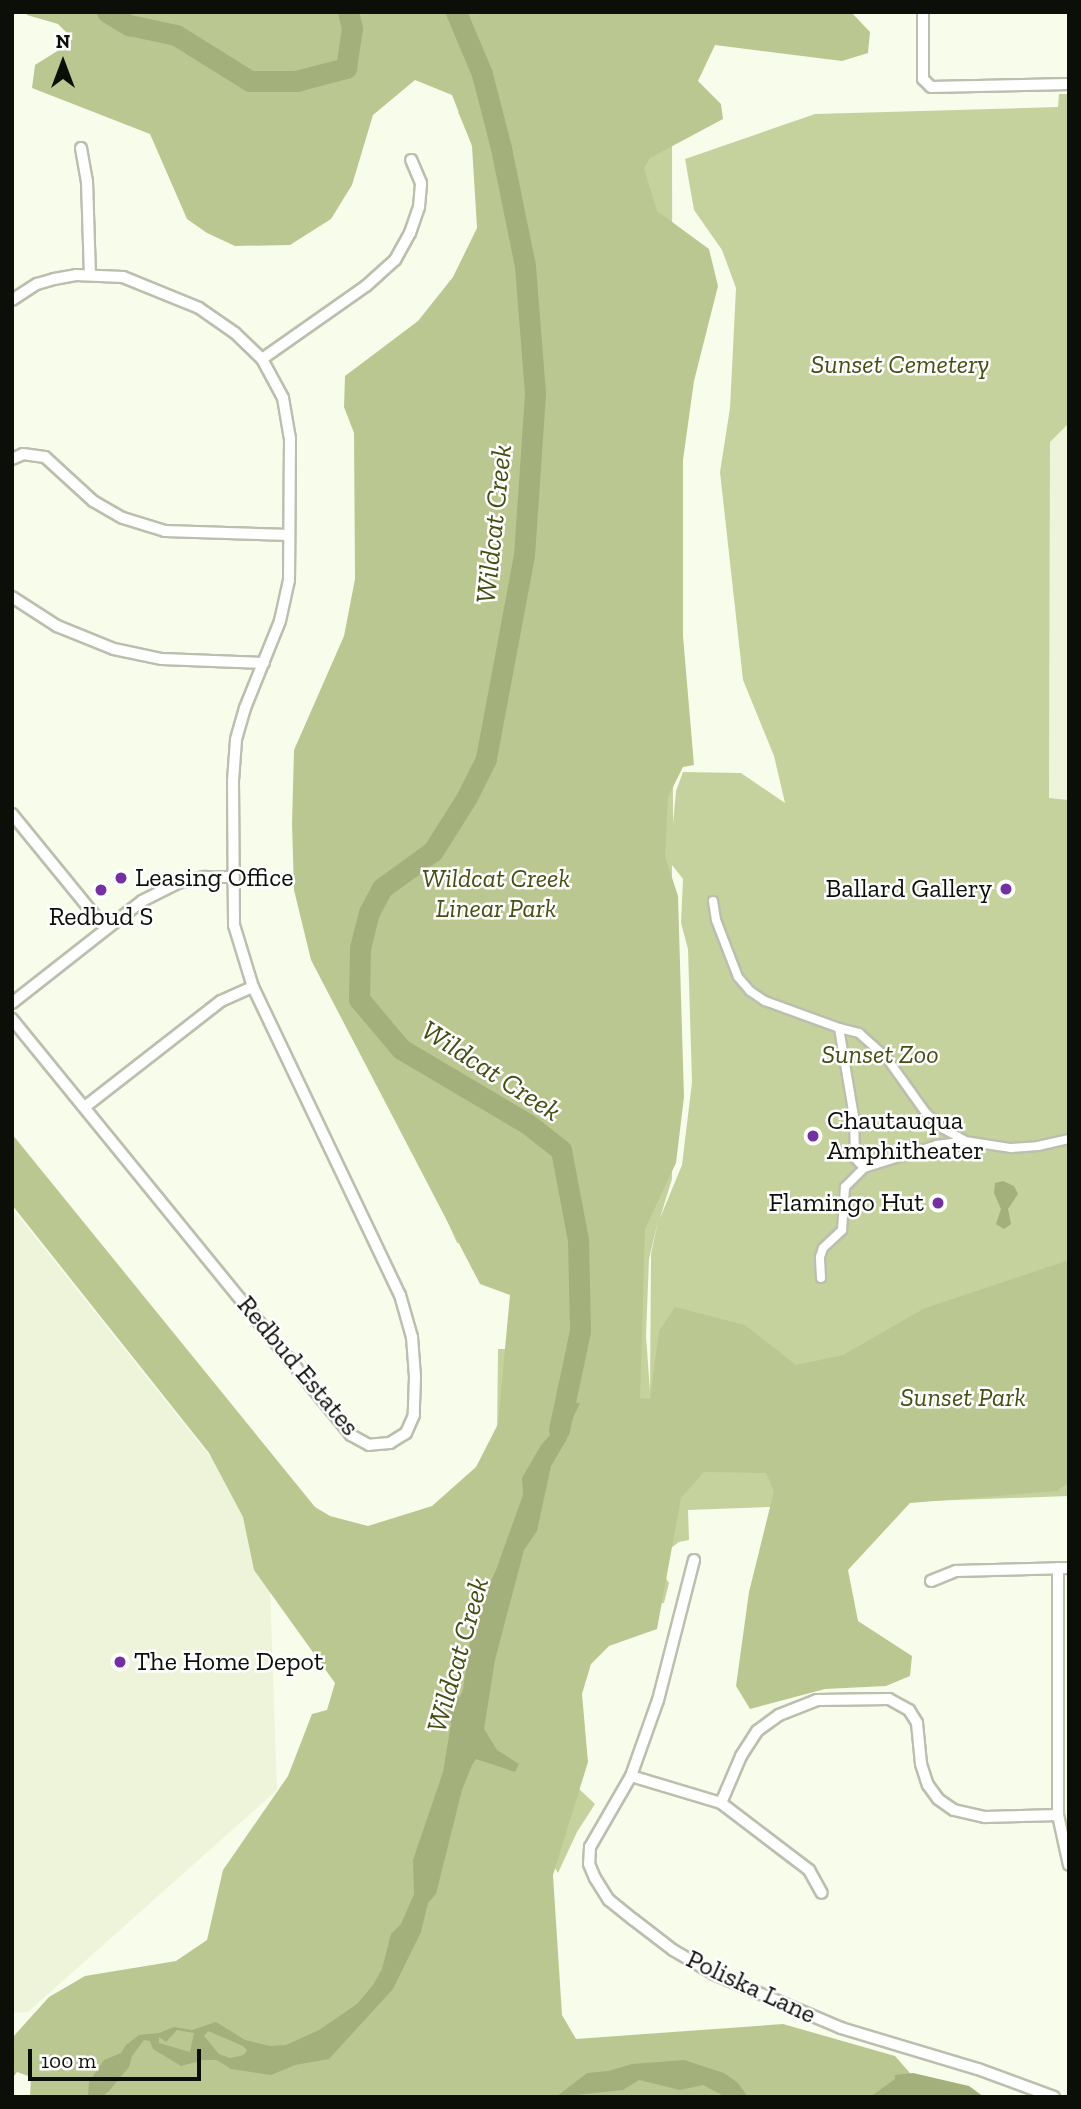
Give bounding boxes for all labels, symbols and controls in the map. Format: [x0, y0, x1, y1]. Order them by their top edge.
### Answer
north arrow [28, 28, 98, 98]
text: N [56, 30, 70, 53]
park label: Sunset Cemetery [811, 349, 989, 381]
water label: Wildcat Creek [469, 443, 519, 605]
place label: Leasing Office [135, 862, 293, 894]
park label: Wildcat Creek Linear Park [422, 863, 570, 924]
marker: Leasing Office [113, 870, 129, 886]
place label: Ballard Gallery [825, 873, 992, 905]
marker: Ballard Gallery [998, 881, 1014, 897]
marker: Redbud S [93, 882, 109, 898]
place label: Redbud S [49, 901, 153, 933]
water label: Wildcat Creek [415, 1013, 567, 1129]
park label: Sunset Zoo [821, 1039, 939, 1071]
place label: Chautauqua Amphitheater [827, 1105, 984, 1166]
marker: Chautauqua Amphitheater [805, 1128, 821, 1144]
place label: Flamingo Hut [769, 1187, 924, 1219]
marker: Flamingo Hut [930, 1195, 946, 1211]
street label: Redbud Estates [230, 1290, 366, 1442]
park label: Sunset Park [900, 1382, 1026, 1414]
water label: Wildcat Creek [420, 1574, 496, 1736]
place label: The Home Depot [134, 1646, 324, 1678]
marker: The Home Depot [112, 1654, 128, 1670]
street label: Poliska Lane [681, 1943, 821, 2031]
scale bar [32, 2036, 205, 2080]
text: 100 m [41, 2048, 96, 2073]

